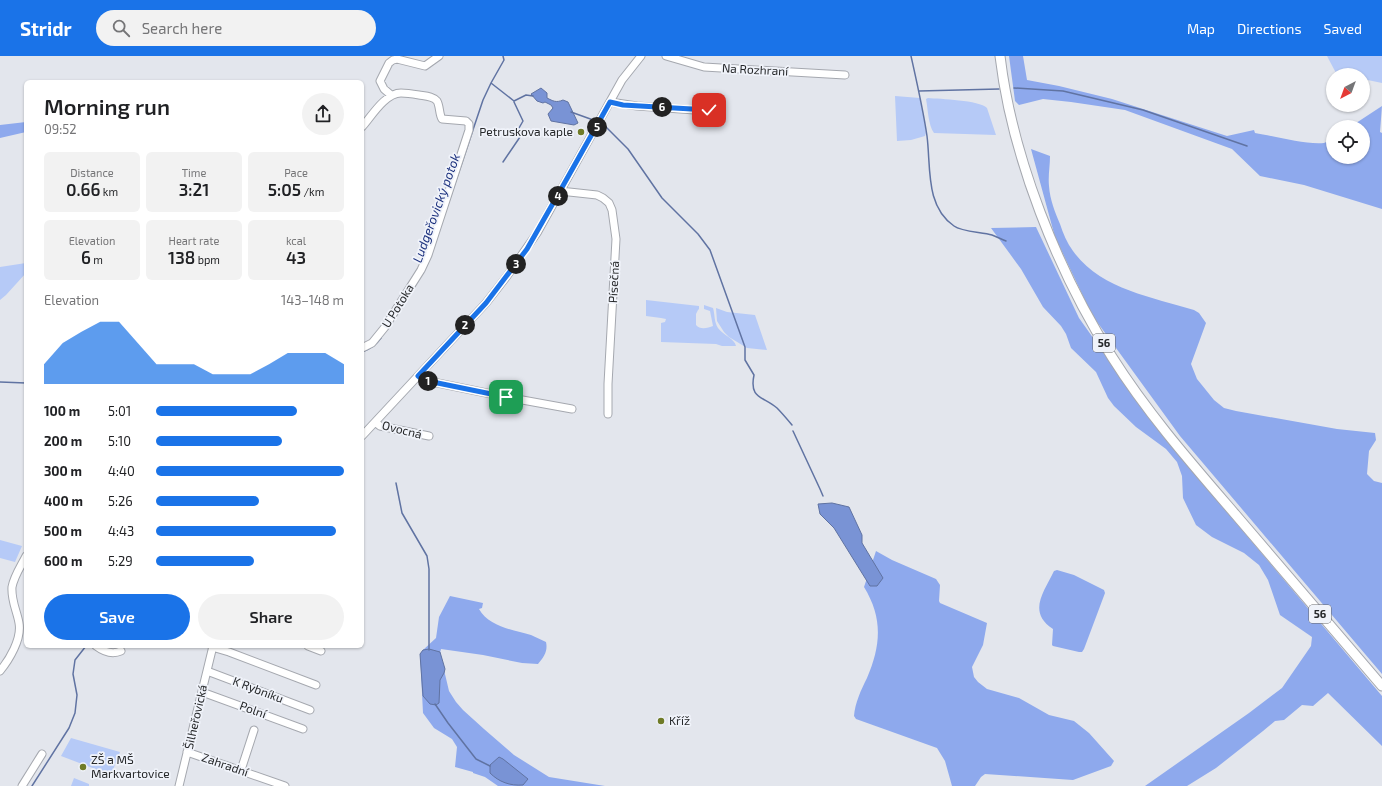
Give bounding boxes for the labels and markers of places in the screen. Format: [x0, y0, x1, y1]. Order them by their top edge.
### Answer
pin [692, 93, 726, 127]
pin: 6 [652, 97, 672, 117]
pin: 5 [587, 117, 607, 137]
place label: Petruskova kaple [479, 124, 573, 138]
marker: Petruskova kaple [576, 127, 586, 137]
pin: 4 [548, 186, 568, 206]
pin: 3 [506, 254, 526, 274]
pin: 2 [455, 315, 475, 335]
pin: 1 [418, 371, 438, 391]
pin [489, 380, 523, 414]
place label: Kříž [669, 713, 690, 727]
marker: Kříž [656, 716, 666, 726]
place label: ZŠ a MŠ Markvartovice [91, 752, 170, 780]
marker: ZŠ a MŠ Markvartovice [78, 762, 88, 772]

